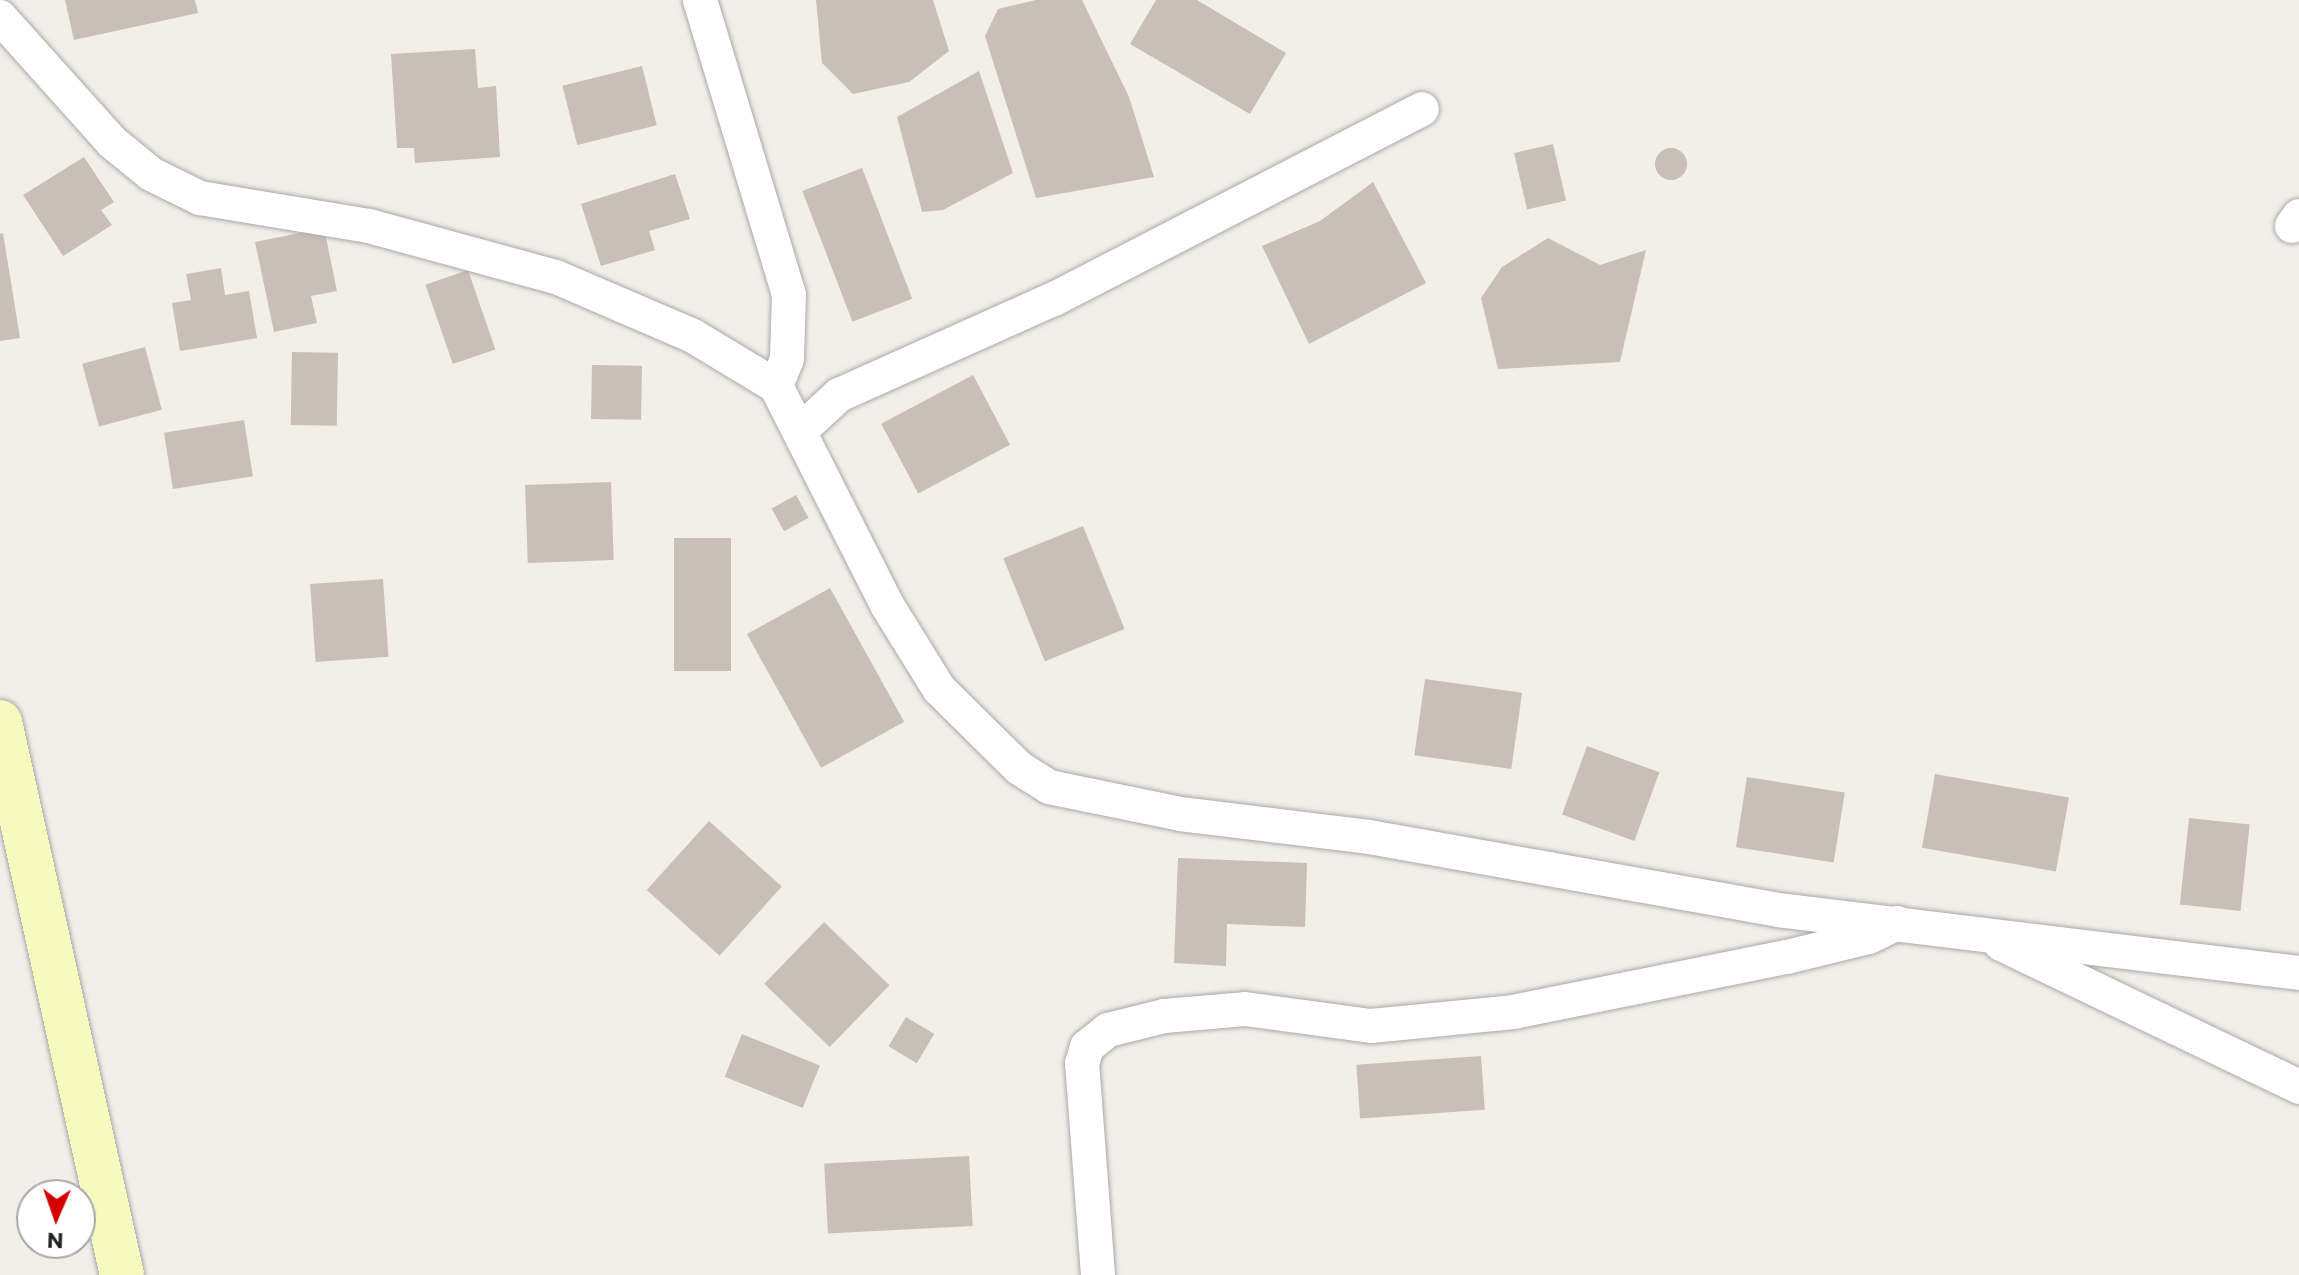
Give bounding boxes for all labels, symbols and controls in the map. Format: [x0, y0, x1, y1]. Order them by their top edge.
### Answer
north arrow [16, 1179, 96, 1259]
text: N [46, 1228, 64, 1255]

